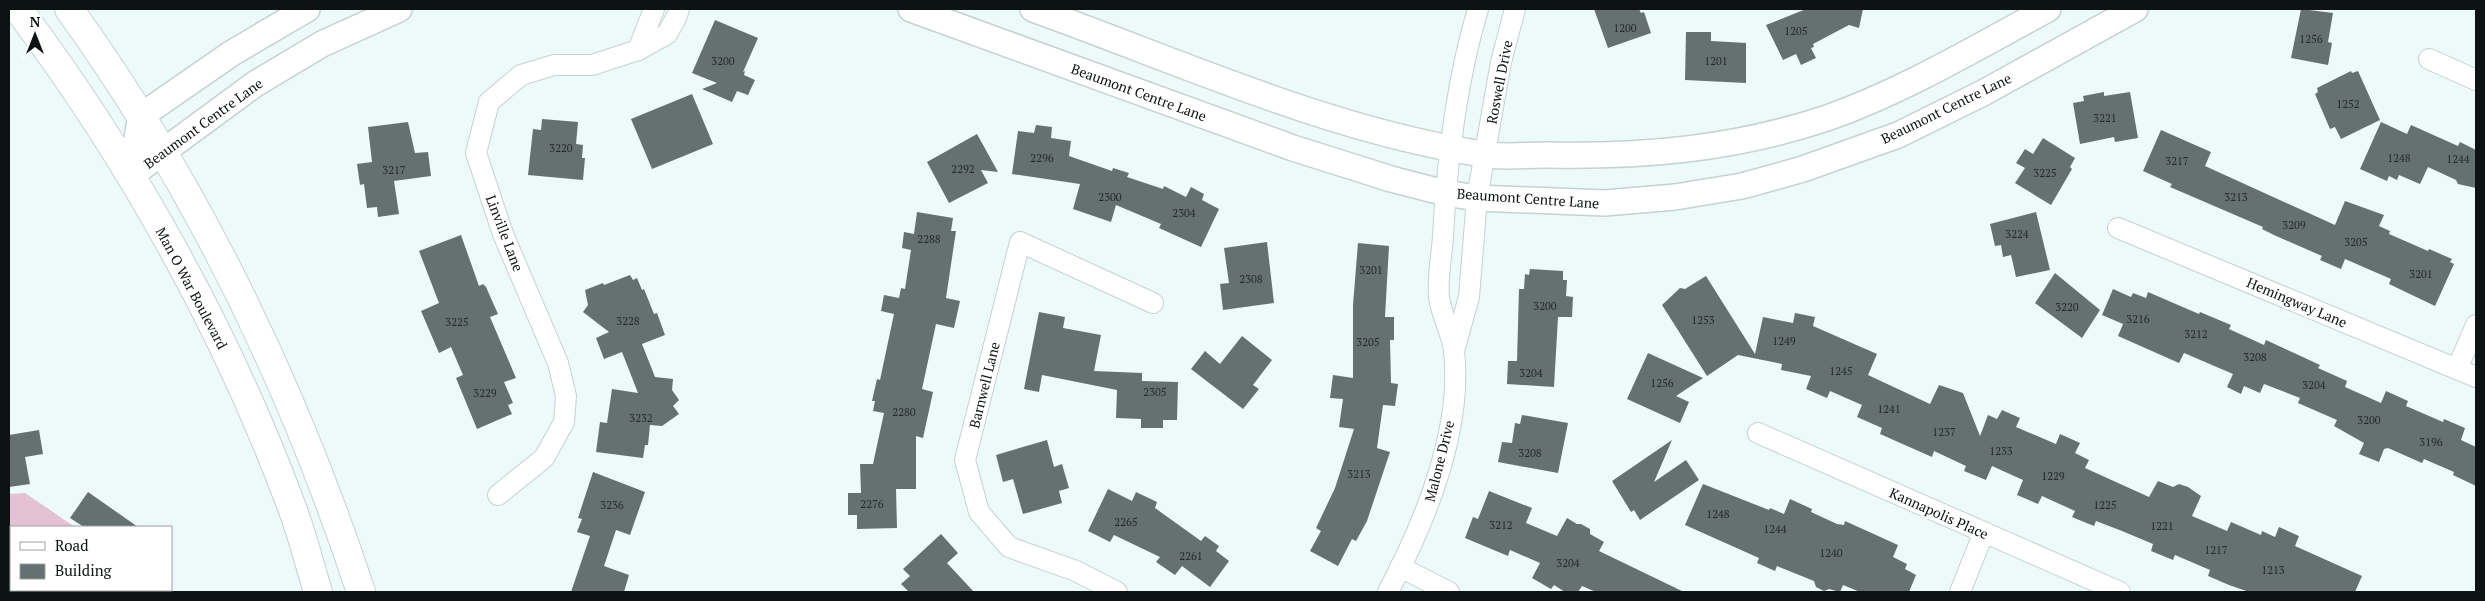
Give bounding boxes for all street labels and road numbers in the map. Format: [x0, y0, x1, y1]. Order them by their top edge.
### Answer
street label: Roswell Drive [1482, 39, 1516, 125]
street label: Beaumont Centre Lane [1069, 59, 1209, 125]
street label: Beaumont Centre Lane [1878, 68, 2014, 148]
street label: Beaumont Centre Lane [140, 73, 266, 173]
street label: Beaumont Centre Lane [1456, 184, 1600, 212]
street label: Linville Lane [482, 192, 528, 274]
street label: Man O War Boulevard [152, 224, 232, 352]
street label: Hemingway Lane [2244, 272, 2350, 332]
street label: Barnwell Lane [964, 340, 1004, 430]
street label: Malone Drive [1420, 418, 1458, 504]
street label: Kannapolis Place [1887, 483, 1991, 543]

